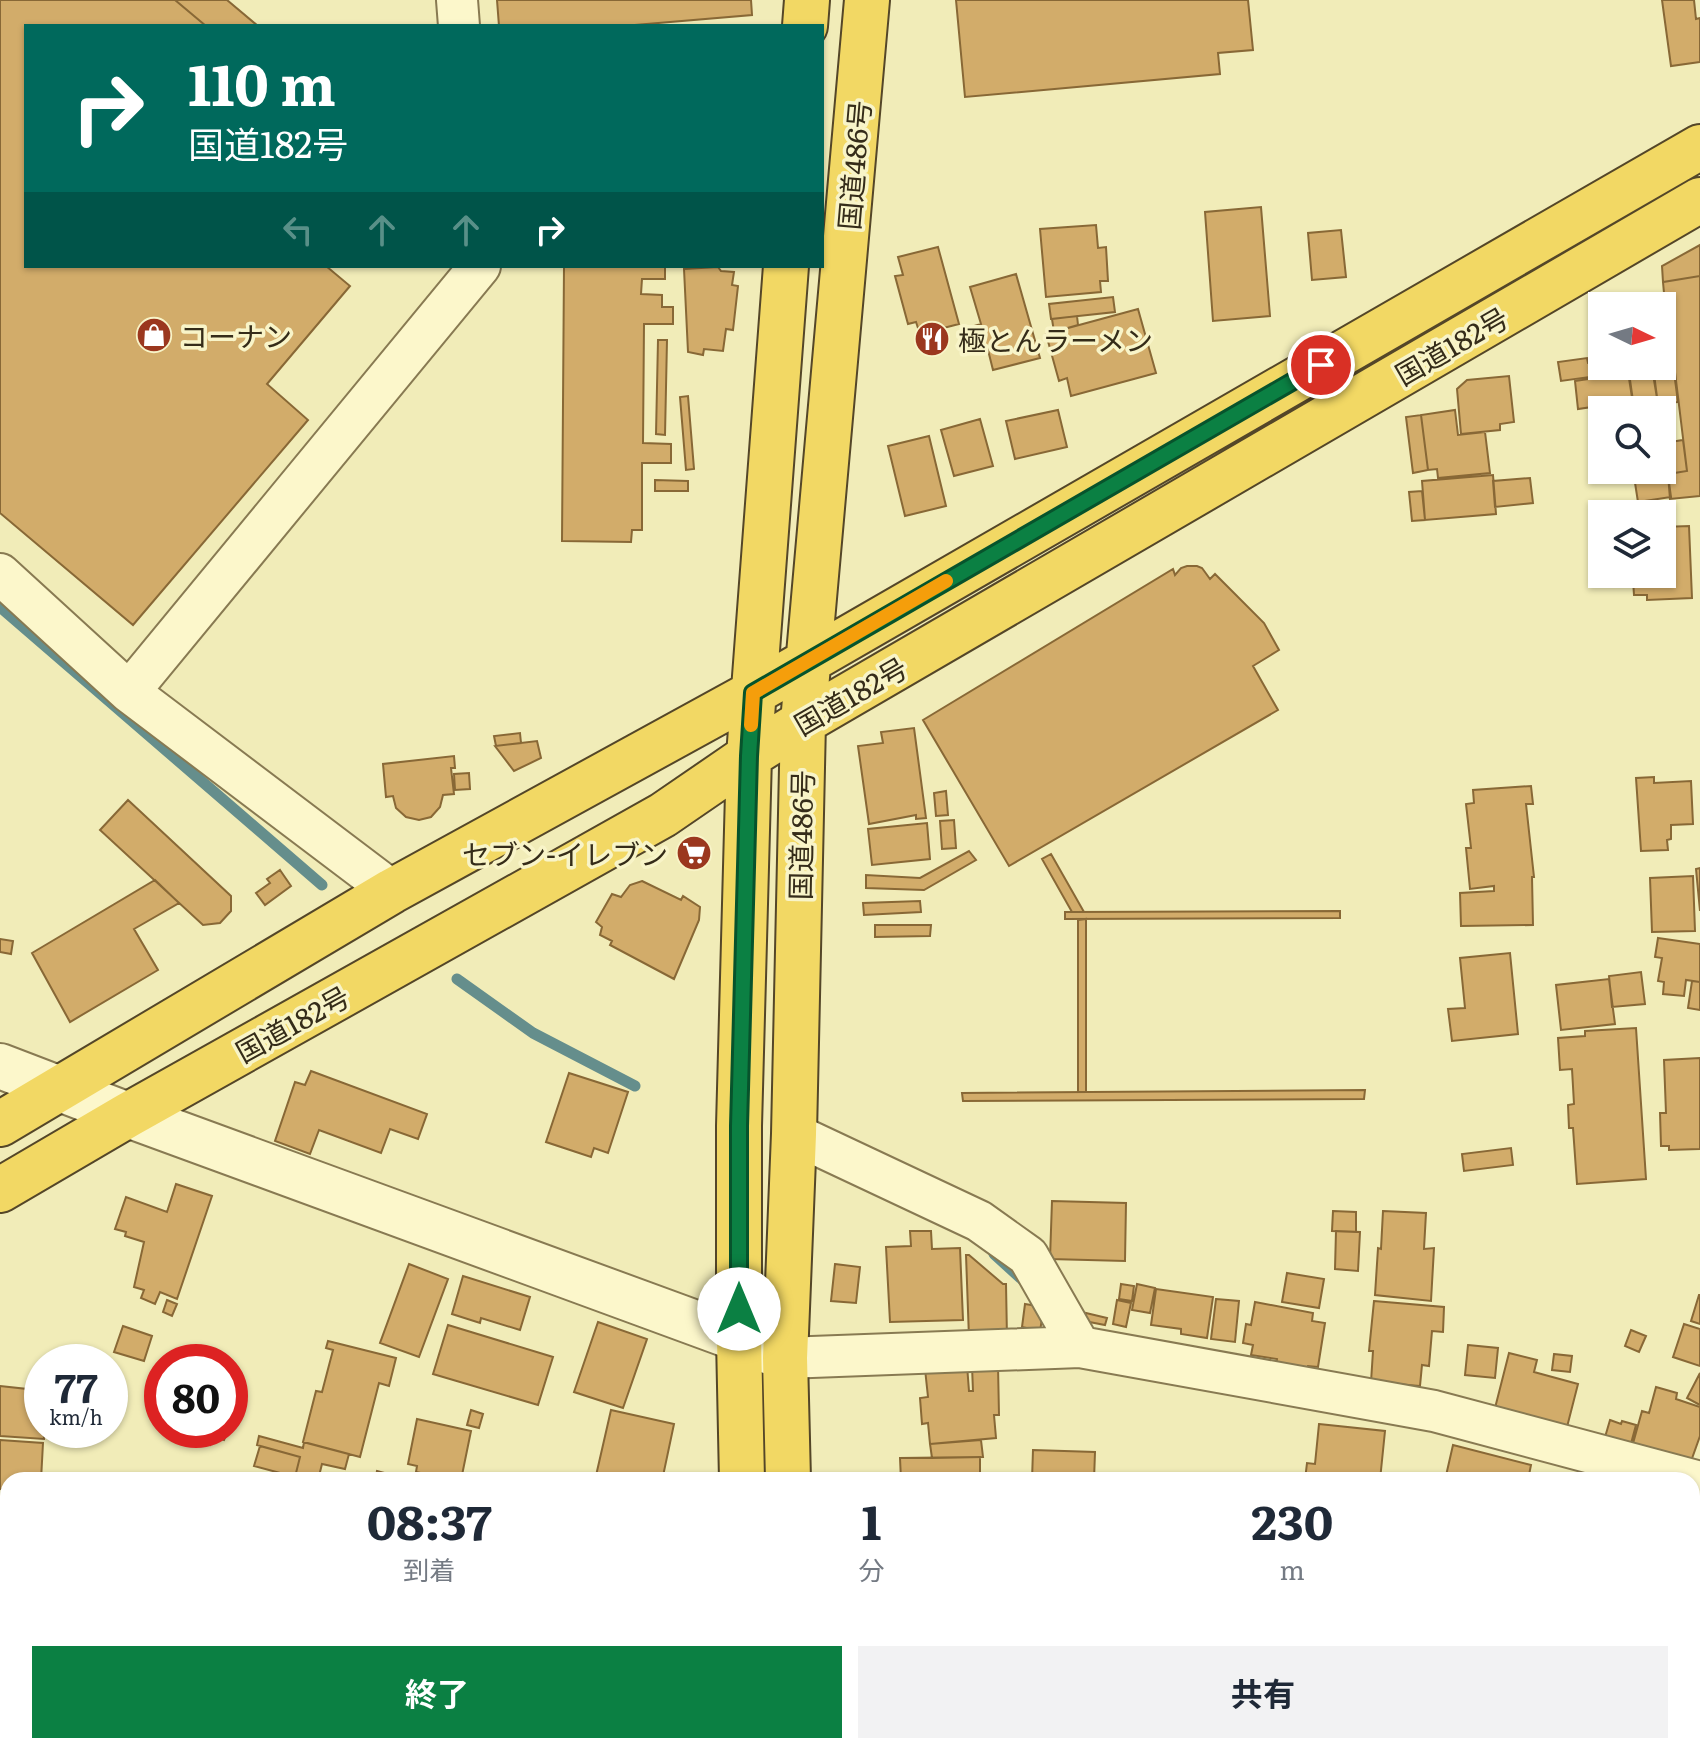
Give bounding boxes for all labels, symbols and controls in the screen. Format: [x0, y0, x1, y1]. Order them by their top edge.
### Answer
text: 110 m [188, 40, 336, 123]
icon: right [56, 56, 160, 160]
street label: 国道486号 [826, 98, 880, 232]
text: 国道182号 [188, 116, 348, 169]
icon: left [276, 208, 320, 252]
icon: ahead [360, 208, 404, 252]
icon: ahead [444, 208, 488, 252]
icon: right [528, 208, 572, 252]
north arrow [1588, 292, 1676, 380]
map controls [1588, 292, 1676, 588]
street label: 国道182号 [1387, 296, 1515, 394]
place label: コーナン [180, 314, 292, 356]
shop icon: コーナン [135, 316, 173, 354]
place label: 極とんラーメン [958, 318, 1153, 360]
restaurant icon: 極とんラーメン [913, 320, 951, 358]
pin [1287, 331, 1355, 399]
icon: arrive [1299, 343, 1343, 387]
button: search [1588, 396, 1676, 484]
button: layers [1588, 500, 1676, 588]
street label: 国道182号 [786, 646, 914, 744]
street label: 国道486号 [778, 770, 822, 900]
place label: セブン-イレブン [462, 832, 668, 874]
supermarket icon: セブン-イレブン [675, 834, 713, 872]
street label: 国道182号 [227, 974, 357, 1072]
position arrow [697, 1267, 781, 1351]
speed limit sign: 80 [144, 1344, 248, 1448]
text: 77 [54, 1356, 98, 1415]
text: km/h [49, 1401, 103, 1431]
text: 08:37 [367, 1484, 492, 1555]
text: 1 [862, 1484, 881, 1555]
text: 230 [1251, 1484, 1333, 1555]
text: 到着 [403, 1549, 455, 1588]
text: 分 [858, 1549, 885, 1588]
text: m [1280, 1549, 1305, 1588]
button: 終了 [32, 1646, 842, 1738]
button: 共有 [858, 1646, 1668, 1738]

